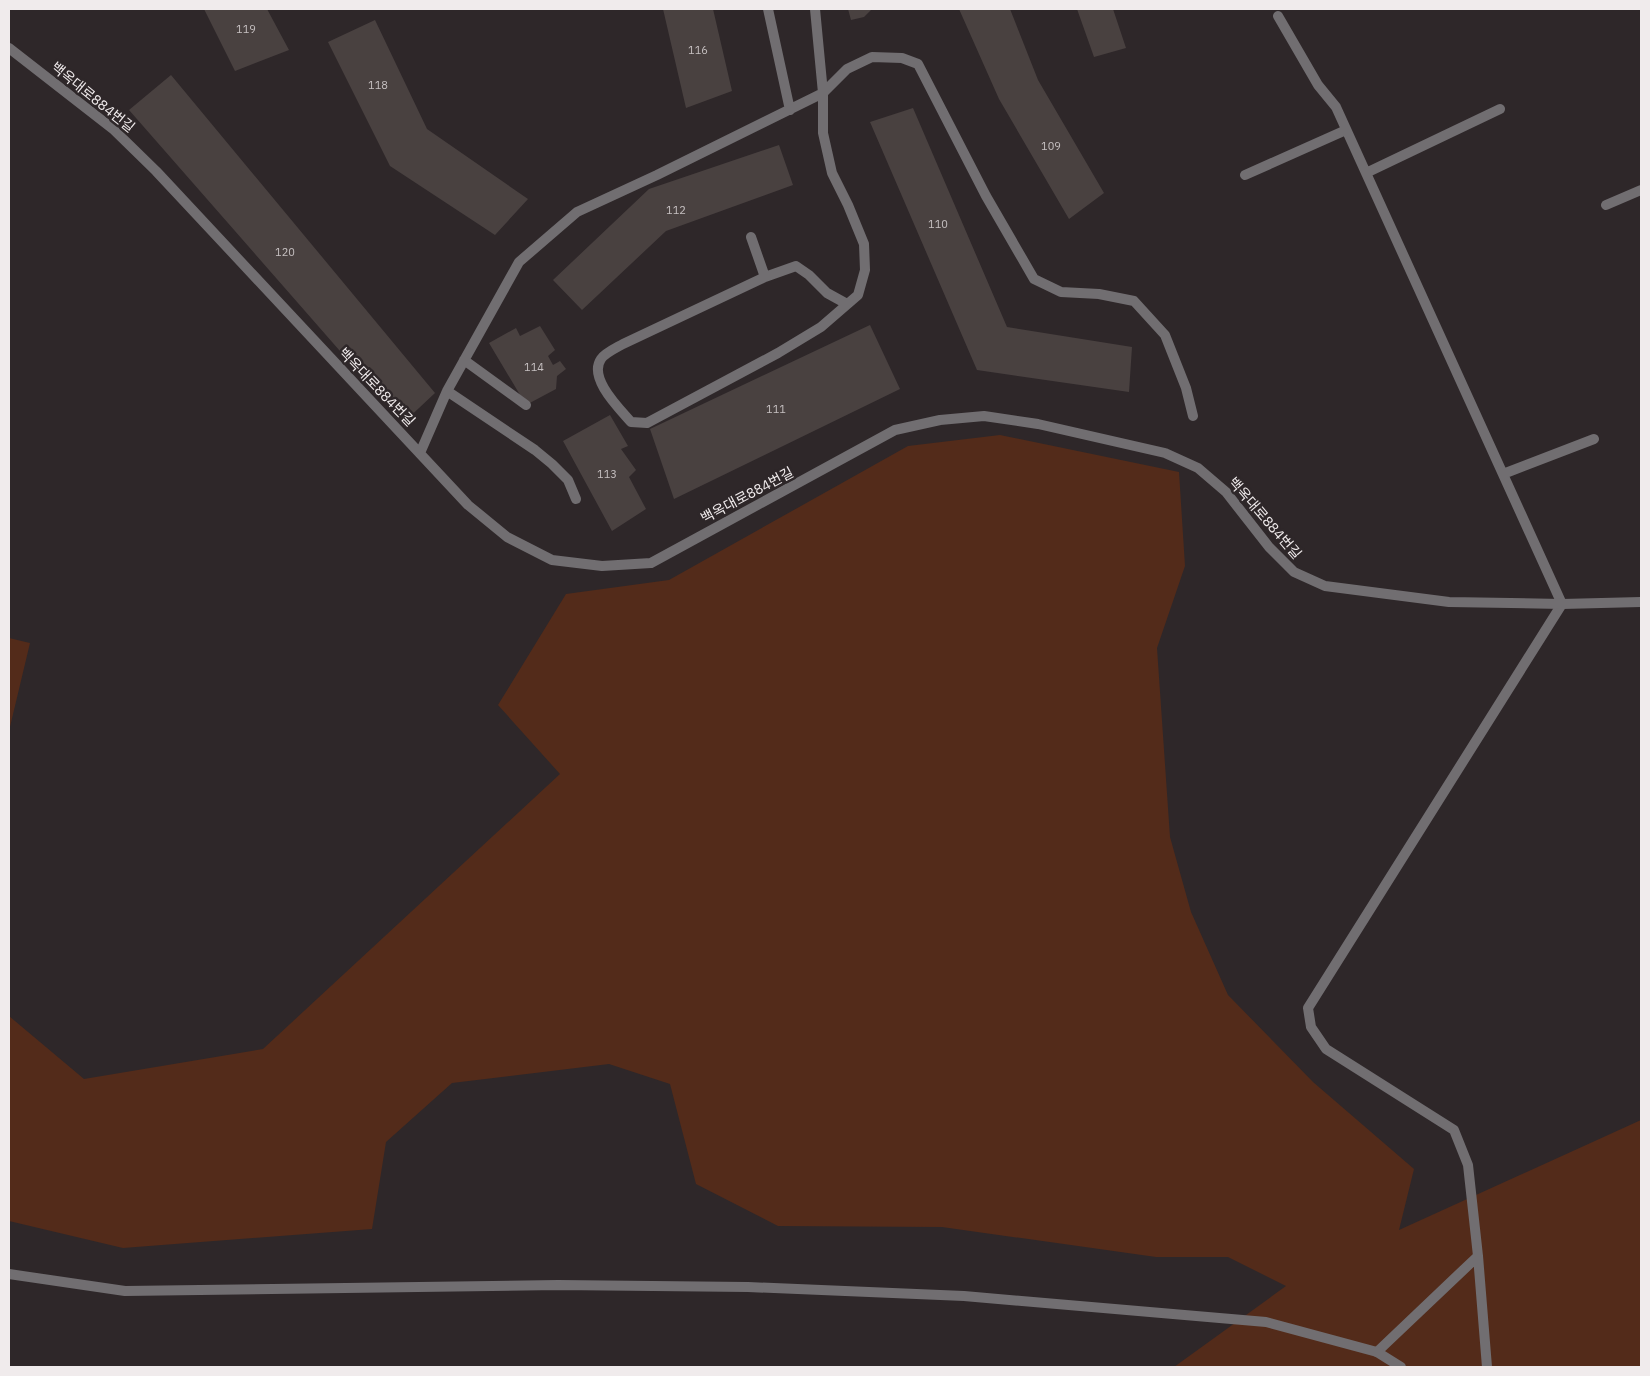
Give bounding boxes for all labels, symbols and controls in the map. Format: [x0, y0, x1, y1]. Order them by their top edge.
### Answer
house number: 119 [236, 22, 256, 36]
house number: 116 [688, 43, 708, 57]
street label: 백옥대로884번길 [48, 58, 138, 136]
house number: 118 [368, 78, 388, 92]
house number: 109 [1041, 139, 1061, 153]
house number: 112 [666, 203, 686, 217]
house number: 110 [928, 217, 948, 231]
house number: 120 [275, 245, 295, 259]
street label: 백옥대로884번길 [335, 344, 419, 430]
house number: 114 [524, 360, 544, 374]
house number: 111 [766, 402, 786, 416]
street label: 백옥대로884번길 [698, 463, 796, 527]
house number: 113 [597, 467, 617, 481]
street label: 백옥대로884번길 [1225, 473, 1305, 563]

